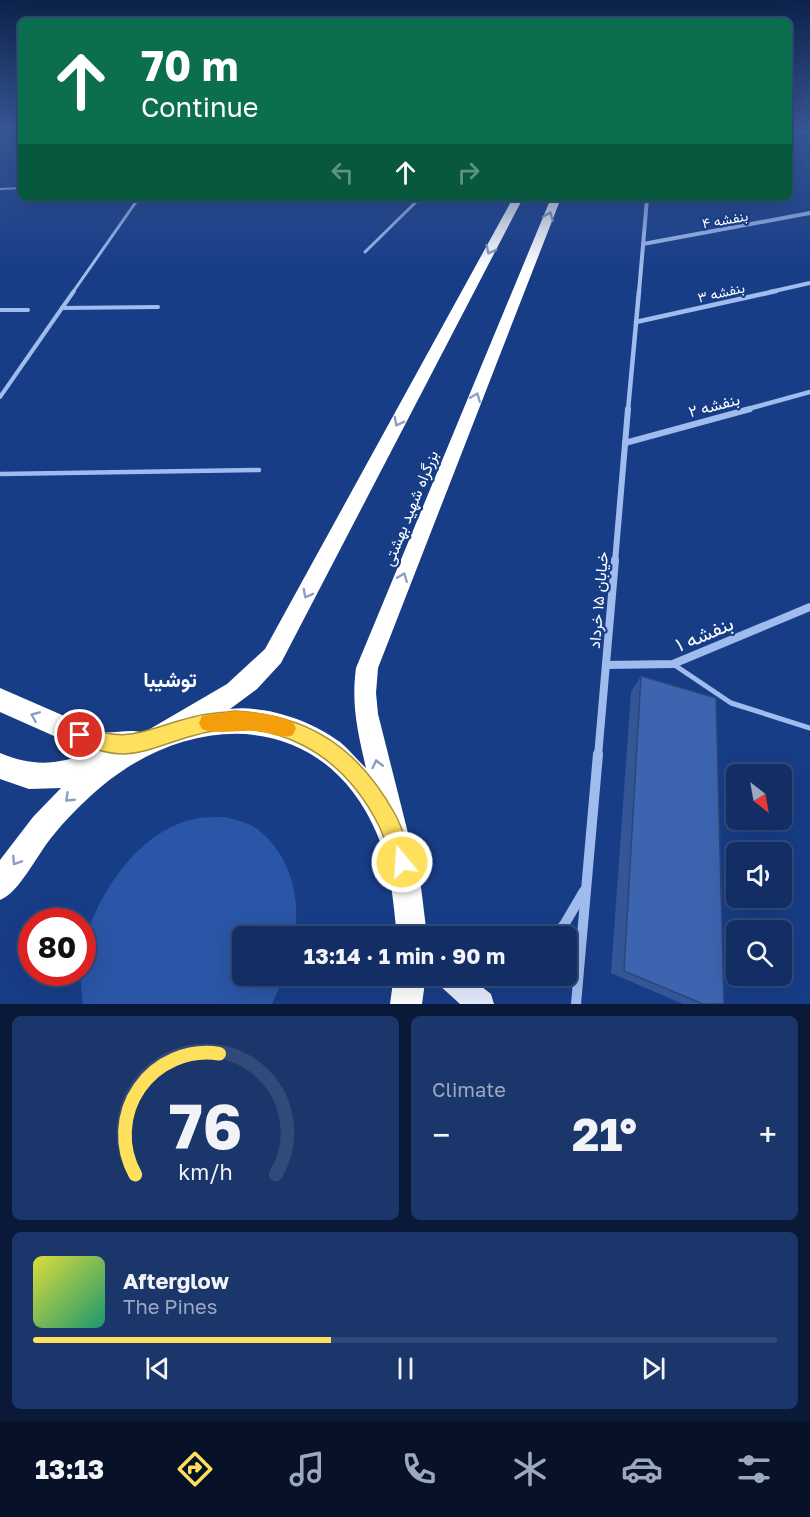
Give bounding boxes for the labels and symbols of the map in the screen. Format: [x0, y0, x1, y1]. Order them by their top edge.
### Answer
street label: بنفشه ۴ [701, 207, 749, 232]
one-way arrow [541, 211, 554, 221]
one-way arrow [486, 243, 497, 254]
street label: بنفشه ۳ [696, 278, 746, 307]
street label: بنفشه ۲ [686, 389, 742, 421]
one-way arrow [469, 392, 481, 403]
one-way arrow [394, 415, 405, 426]
street label: بزرگراه شهید بهشتی [378, 447, 443, 569]
street label: خیابان ۱۵ خرداد [584, 550, 613, 649]
one-way arrow [396, 573, 408, 584]
one-way arrow [303, 588, 314, 598]
street label: بنفشه ۱ [671, 610, 737, 657]
district label: توشیبا [143, 666, 197, 693]
pin [54, 709, 105, 760]
one-way arrow [31, 711, 42, 723]
one-way arrow [372, 759, 385, 769]
north arrow [726, 764, 792, 830]
one-way arrow [65, 791, 76, 802]
position arrow [370, 830, 434, 894]
one-way arrow [12, 854, 23, 865]
speed limit sign: 80 [18, 908, 96, 986]

